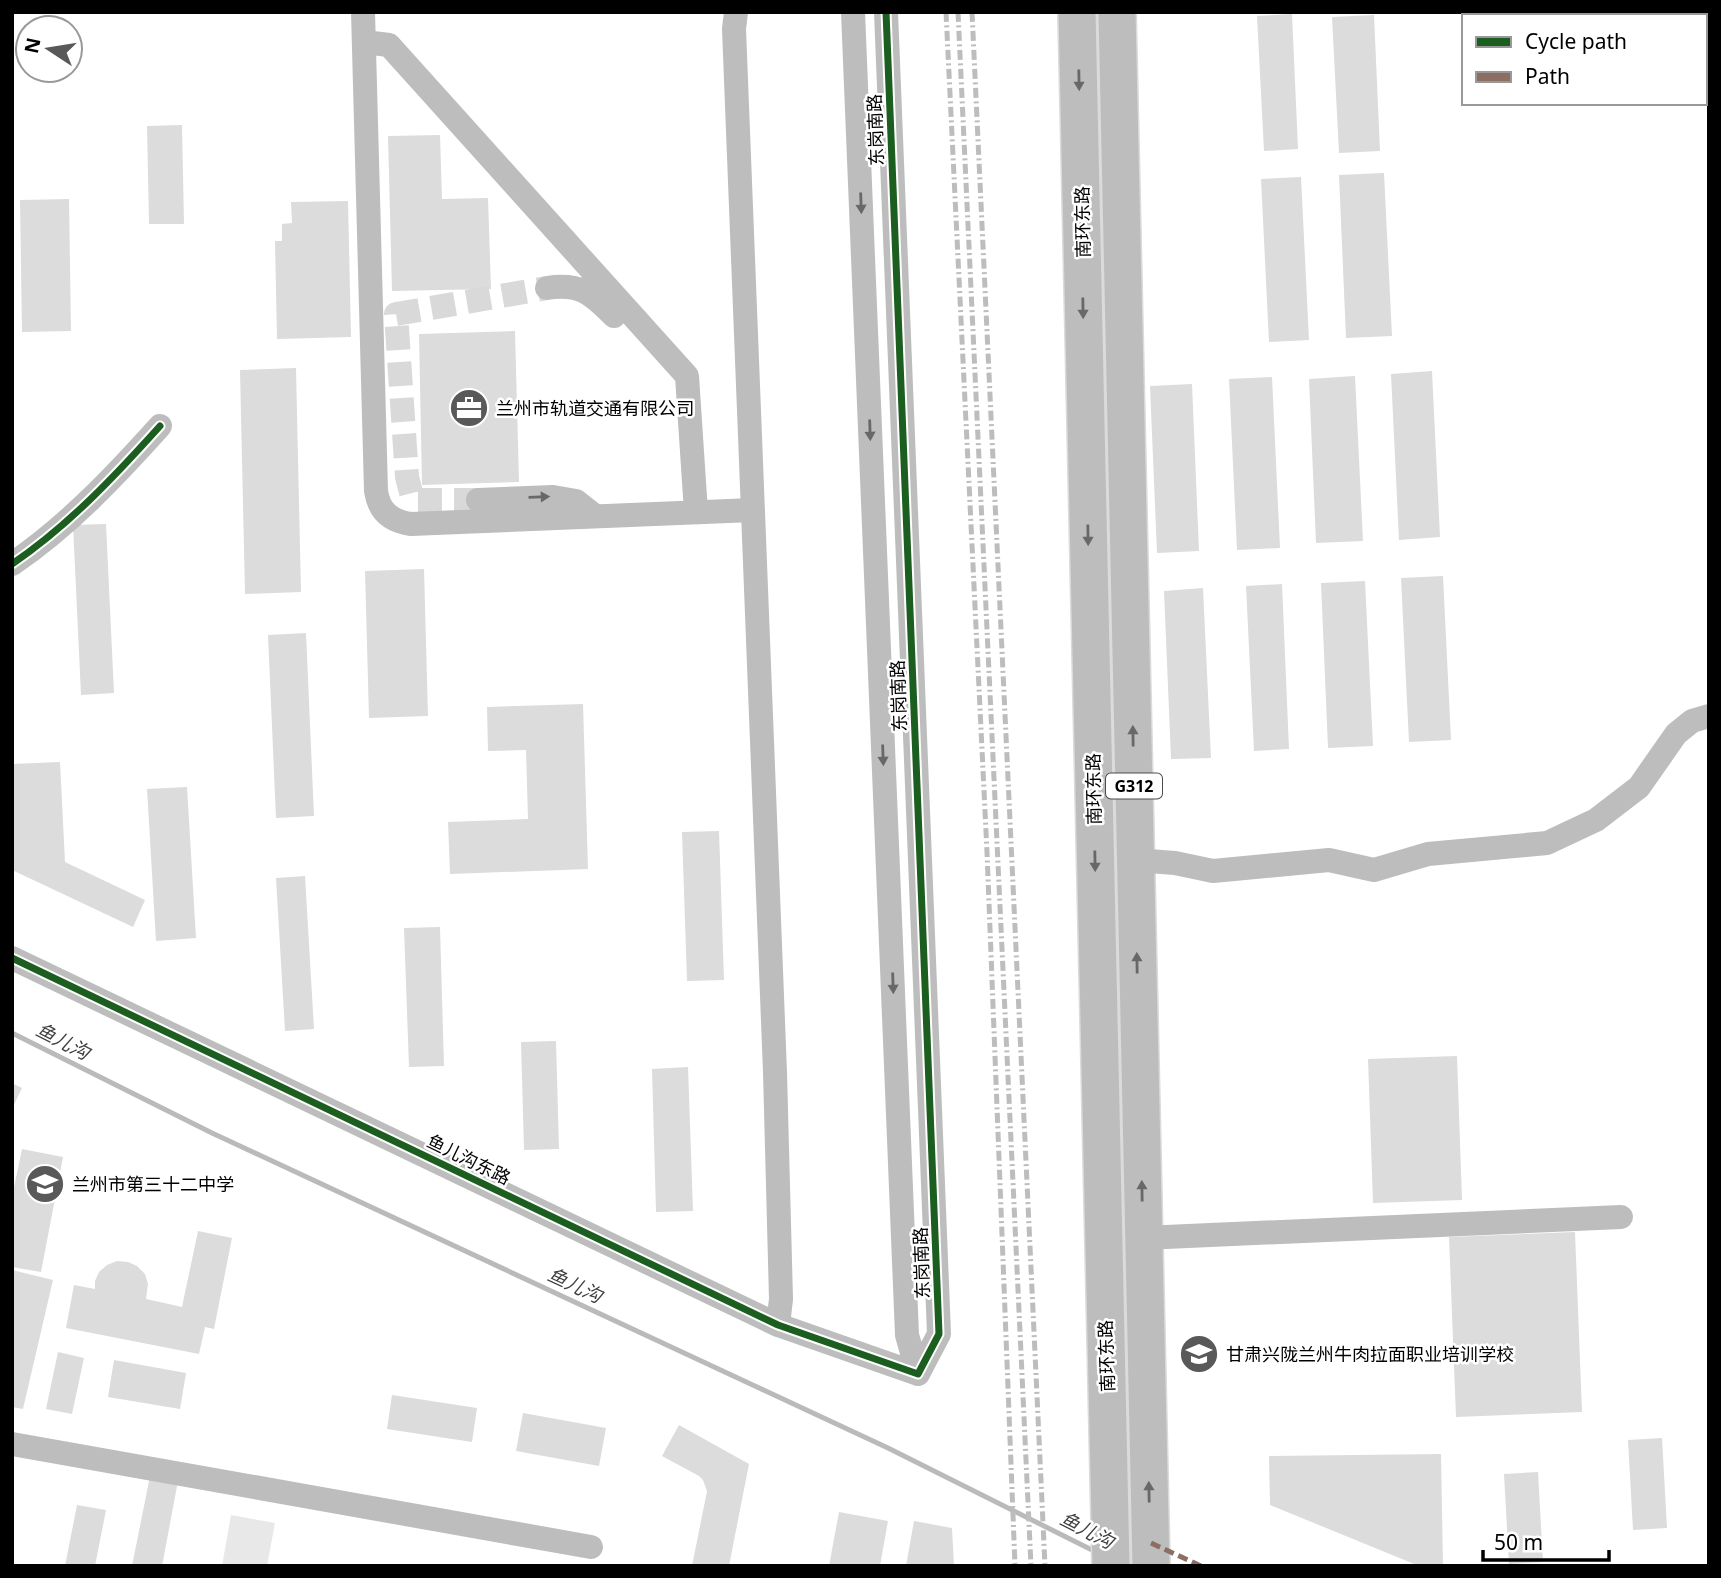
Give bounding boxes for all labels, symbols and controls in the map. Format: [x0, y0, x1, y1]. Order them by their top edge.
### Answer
north arrow [14, 14, 84, 84]
legend [1462, 14, 1707, 105]
text: Cycle path [1525, 27, 1627, 55]
text: N [18, 35, 47, 56]
text: Path [1525, 62, 1570, 90]
one-way arrow [1073, 70, 1084, 92]
street label: 东岗南路 [862, 94, 888, 166]
street label: 南环东路 [1069, 186, 1095, 258]
one-way arrow [856, 192, 867, 214]
one-way arrow [1078, 297, 1089, 319]
office icon: 兰州市轨道交通有限公司 [448, 387, 490, 429]
place label: 兰州市轨道交通有限公司 [496, 396, 694, 420]
one-way arrow [865, 419, 876, 441]
one-way arrow [529, 492, 551, 503]
one-way arrow [1082, 525, 1094, 547]
street label: 东岗南路 [885, 660, 911, 732]
one-way arrow [1127, 724, 1139, 746]
one-way arrow [878, 745, 889, 767]
street label: 南环东路 [1080, 753, 1106, 825]
road number: G312 [1106, 774, 1162, 799]
one-way arrow [1089, 850, 1101, 872]
one-way arrow [1132, 952, 1143, 974]
one-way arrow [887, 972, 898, 994]
water label: 鱼儿沟 [32, 1016, 96, 1066]
street label: 鱼儿沟东路 [423, 1128, 515, 1190]
school or university icon: 兰州市第三十二中学 [24, 1163, 66, 1205]
place label: 兰州市第三十二中学 [72, 1172, 234, 1196]
one-way arrow [1136, 1179, 1148, 1201]
street label: 东岗南路 [908, 1227, 934, 1299]
water label: 鱼儿沟 [544, 1261, 608, 1310]
street label: 南环东路 [1093, 1320, 1119, 1392]
school or university icon: 甘肃兴陇兰州牛肉拉面职业培训学校 [1178, 1333, 1220, 1375]
place label: 甘肃兴陇兰州牛肉拉面职业培训学校 [1226, 1342, 1514, 1366]
one-way arrow [1144, 1480, 1155, 1502]
water label: 鱼儿沟 [1056, 1505, 1120, 1555]
scale bar [1483, 1518, 1609, 1562]
text: 50 m [1494, 1528, 1543, 1556]

